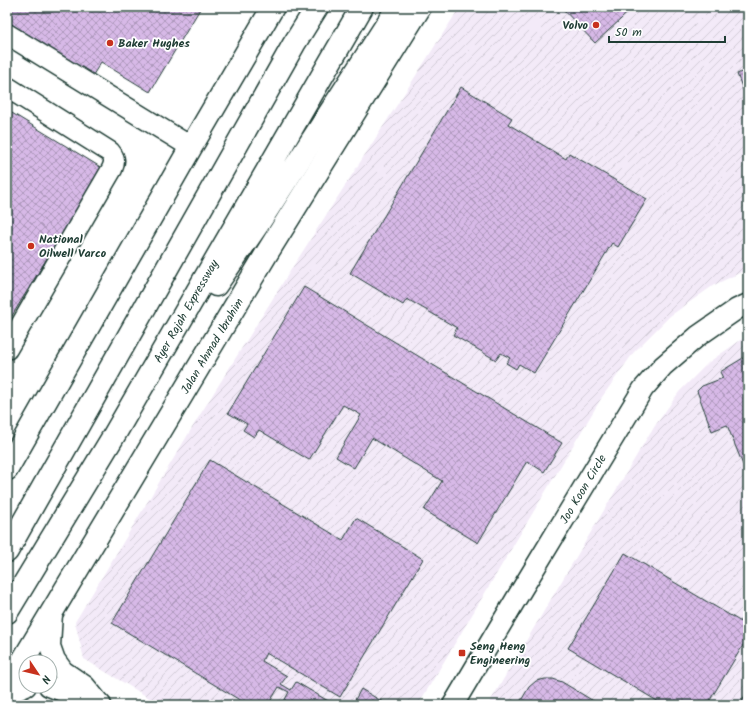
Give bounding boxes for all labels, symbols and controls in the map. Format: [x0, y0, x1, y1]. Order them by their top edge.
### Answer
place label: Volvo [562, 16, 589, 35]
scale bar [609, 18, 725, 44]
marker: Volvo [591, 20, 601, 30]
text: 50 m [615, 23, 642, 42]
place label: Baker Hughes [118, 34, 190, 53]
marker: Baker Hughes [105, 38, 115, 48]
place label: National Oilwell Varco [39, 230, 107, 263]
marker: National Oilwell Varco [26, 241, 36, 251]
street label: Ayer Rajah Expressway [149, 256, 224, 366]
street label: Jalan Ahmad Ibrahim [176, 294, 249, 398]
street label: Joo Koon Circle [555, 450, 612, 528]
place label: Seng Heng Engineering [470, 637, 531, 670]
marker: Seng Heng Engineering [457, 648, 467, 658]
north arrow [18, 654, 58, 694]
text: N [36, 671, 55, 687]

